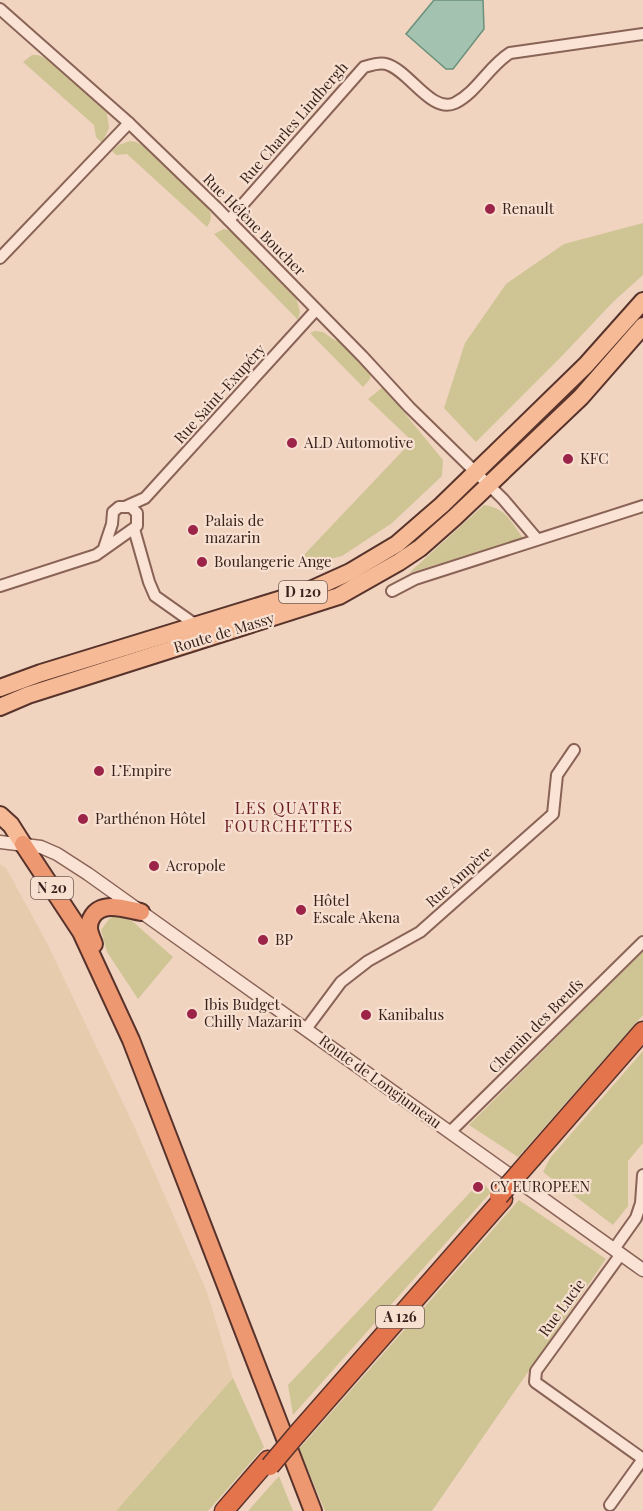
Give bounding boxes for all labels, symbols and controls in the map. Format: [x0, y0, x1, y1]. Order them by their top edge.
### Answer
street label: Rue Charles Lindbergh [235, 57, 352, 187]
street label: Rue Hélène Boucher [199, 169, 310, 280]
place label: Renault [502, 198, 555, 218]
marker: Renault [483, 202, 497, 216]
street label: Rue Saint-Exupéry [169, 339, 270, 447]
place label: ALD Automotive [303, 432, 413, 452]
marker: ALD Automotive [285, 436, 299, 450]
place label: KFC [580, 448, 609, 468]
marker: KFC [561, 452, 575, 466]
place label: Palais de mazarin [205, 510, 264, 547]
marker: Palais de mazarin [186, 523, 200, 537]
place label: Boulangerie Ange [214, 551, 332, 571]
marker: Boulangerie Ange [195, 555, 209, 569]
road number: D 120 [279, 581, 327, 603]
street label: Route de Massy [171, 607, 277, 657]
place label: L’Empire [111, 760, 172, 780]
marker: L’Empire [92, 764, 106, 778]
district label: LES QUATRE FOURCHETTES [224, 797, 354, 836]
place label: Parthénon Hôtel [95, 808, 206, 828]
marker: Parthénon Hôtel [76, 812, 90, 826]
street label: Rue Ampère [421, 841, 496, 911]
place label: Acropole [165, 855, 226, 875]
marker: Acropole [147, 859, 161, 873]
road number: N 20 [31, 877, 73, 899]
place label: Hôtel Escale Akena [313, 890, 400, 927]
marker: Hôtel Escale Akena [294, 903, 308, 917]
place label: BP [275, 929, 293, 949]
marker: BP [256, 933, 270, 947]
street label: Chemin des Bœufs [484, 974, 587, 1077]
place label: Ibis Budget Chilly Mazarin [204, 994, 302, 1031]
place label: Kanibalus [378, 1004, 444, 1024]
marker: Ibis Budget Chilly Mazarin [185, 1007, 199, 1021]
marker: Kanibalus [359, 1008, 373, 1022]
street label: Route de Longjumeau [315, 1030, 446, 1133]
place label: CY EUROPEEN [490, 1176, 591, 1196]
marker: CY EUROPEEN [471, 1180, 485, 1194]
street label: Rue Lucie [534, 1275, 589, 1340]
road number: A 126 [376, 1306, 424, 1328]

